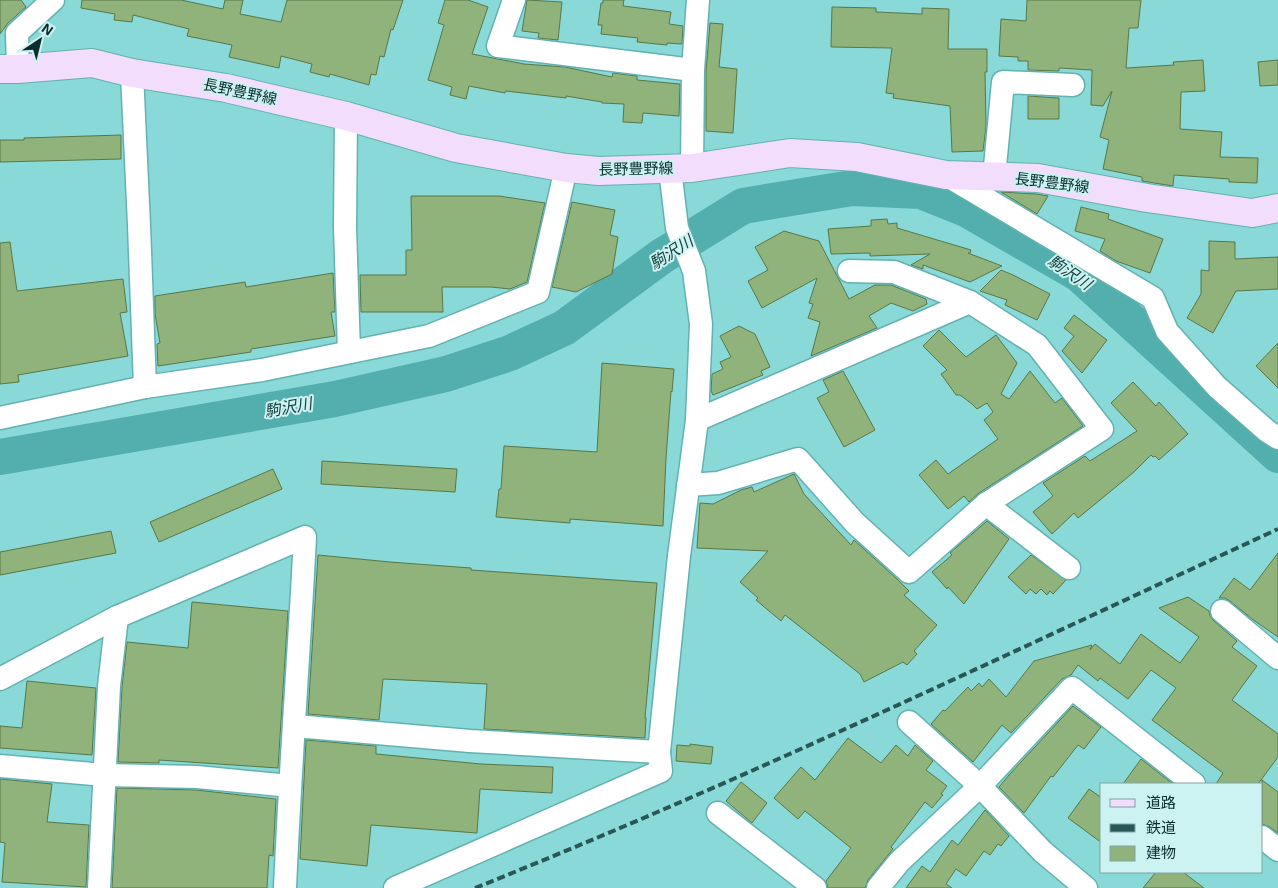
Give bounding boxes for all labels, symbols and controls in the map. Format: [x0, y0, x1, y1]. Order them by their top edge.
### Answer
north arrow [15, 15, 65, 65]
text: N [39, 19, 57, 39]
street label: 長野豊野線 [202, 74, 279, 108]
street label: 長野豊野線 [598, 158, 674, 178]
street label: 長野豊野線 [1014, 169, 1090, 196]
water label: 駒沢川 [645, 229, 698, 273]
water label: 駒沢川 [1045, 250, 1097, 294]
water label: 駒沢川 [263, 393, 315, 420]
legend [1100, 783, 1263, 873]
text: 道路 [1146, 793, 1176, 811]
text: 鉄道 [1146, 818, 1176, 836]
text: 建物 [1146, 843, 1176, 861]

